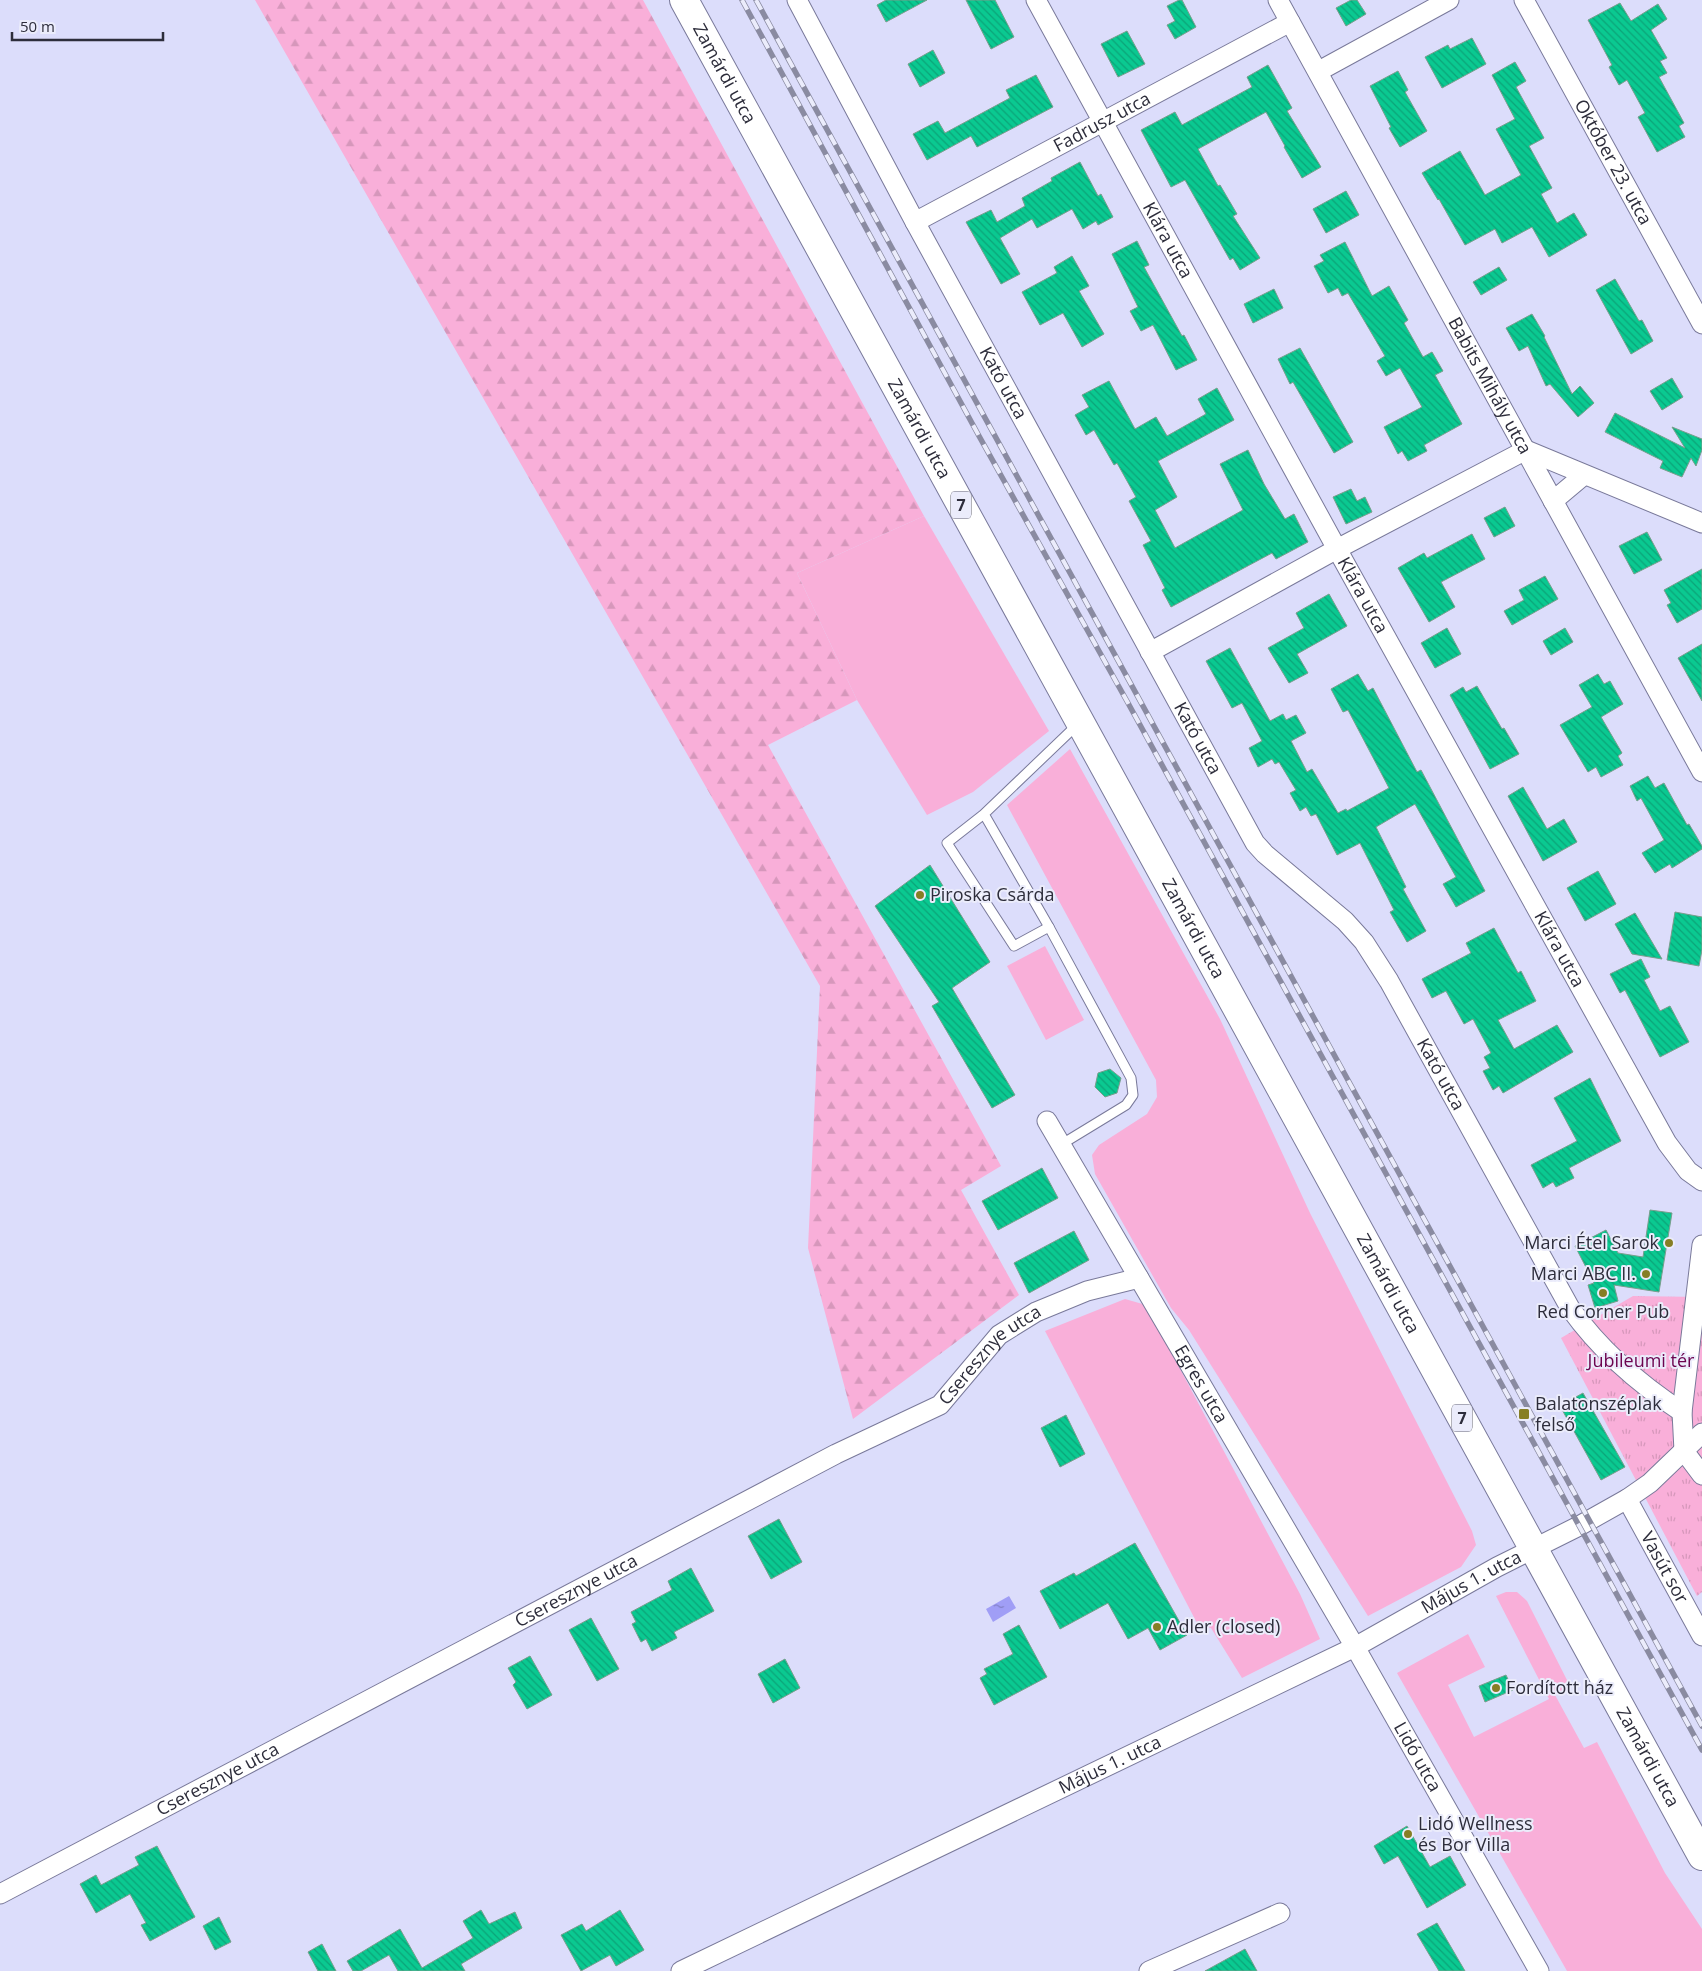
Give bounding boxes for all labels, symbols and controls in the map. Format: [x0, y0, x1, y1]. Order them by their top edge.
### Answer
scale bar [12, 10, 164, 42]
text: 50 m [20, 16, 55, 36]
street label: Zamárdi utca [688, 19, 762, 127]
street label: Fadrusz utca [1049, 86, 1154, 157]
street label: Október 23. utca [1570, 95, 1658, 229]
street label: Klára utca [1138, 197, 1199, 282]
street label: Babits Mihály utca [1443, 312, 1538, 458]
street label: Kató utca [975, 342, 1034, 423]
street label: Zamárdi utca [883, 374, 957, 483]
road number: 7 [951, 492, 971, 518]
street label: Klára utca [1333, 552, 1394, 637]
street label: Kató utca [1169, 697, 1228, 778]
street label: Zamárdi utca [1157, 874, 1231, 982]
place label: Piroska Csárda [930, 882, 1055, 906]
marker: Piroska Csárda [914, 889, 926, 901]
street label: Klára utca [1529, 906, 1591, 991]
street label: Kató utca [1412, 1033, 1471, 1114]
street label: Zamárdi utca [1352, 1229, 1426, 1337]
place label: Marci Étel Sarok [1524, 1230, 1660, 1254]
marker: Marci Étel Sarok [1663, 1237, 1675, 1249]
place label: Marci ABC II. [1531, 1261, 1636, 1285]
marker: Marci ABC II. [1640, 1268, 1652, 1280]
marker: Red Corner Pub [1597, 1287, 1609, 1299]
street label: Cseresznye utca [932, 1299, 1045, 1409]
place label: Red Corner Pub [1537, 1299, 1669, 1323]
street label: Egres utca [1170, 1340, 1234, 1427]
park label: Jubileumi tér [1586, 1348, 1695, 1372]
place label: Balatonszéplak felső [1535, 1391, 1662, 1436]
road number: 7 [1452, 1405, 1472, 1432]
marker: Balatonszéplak felső [1517, 1407, 1531, 1421]
street label: Vasút sor [1636, 1527, 1695, 1608]
street label: Május 1. utca [1416, 1544, 1525, 1618]
street label: Cseresznye utca [510, 1548, 641, 1632]
place label: Adler (closed) [1167, 1614, 1280, 1638]
marker: Adler (closed) [1151, 1621, 1163, 1633]
place label: Fordított ház [1506, 1675, 1613, 1699]
marker: Fordított ház [1490, 1682, 1502, 1694]
street label: Zamárdi utca [1611, 1702, 1686, 1811]
street label: Lidó utca [1389, 1717, 1448, 1796]
street label: Május 1. utca [1054, 1729, 1165, 1799]
street label: Cseresznye utca [152, 1736, 283, 1821]
place label: Lidó Wellness és Bor Villa [1418, 1811, 1533, 1856]
marker: Lidó Wellness és Bor Villa [1402, 1828, 1414, 1840]

